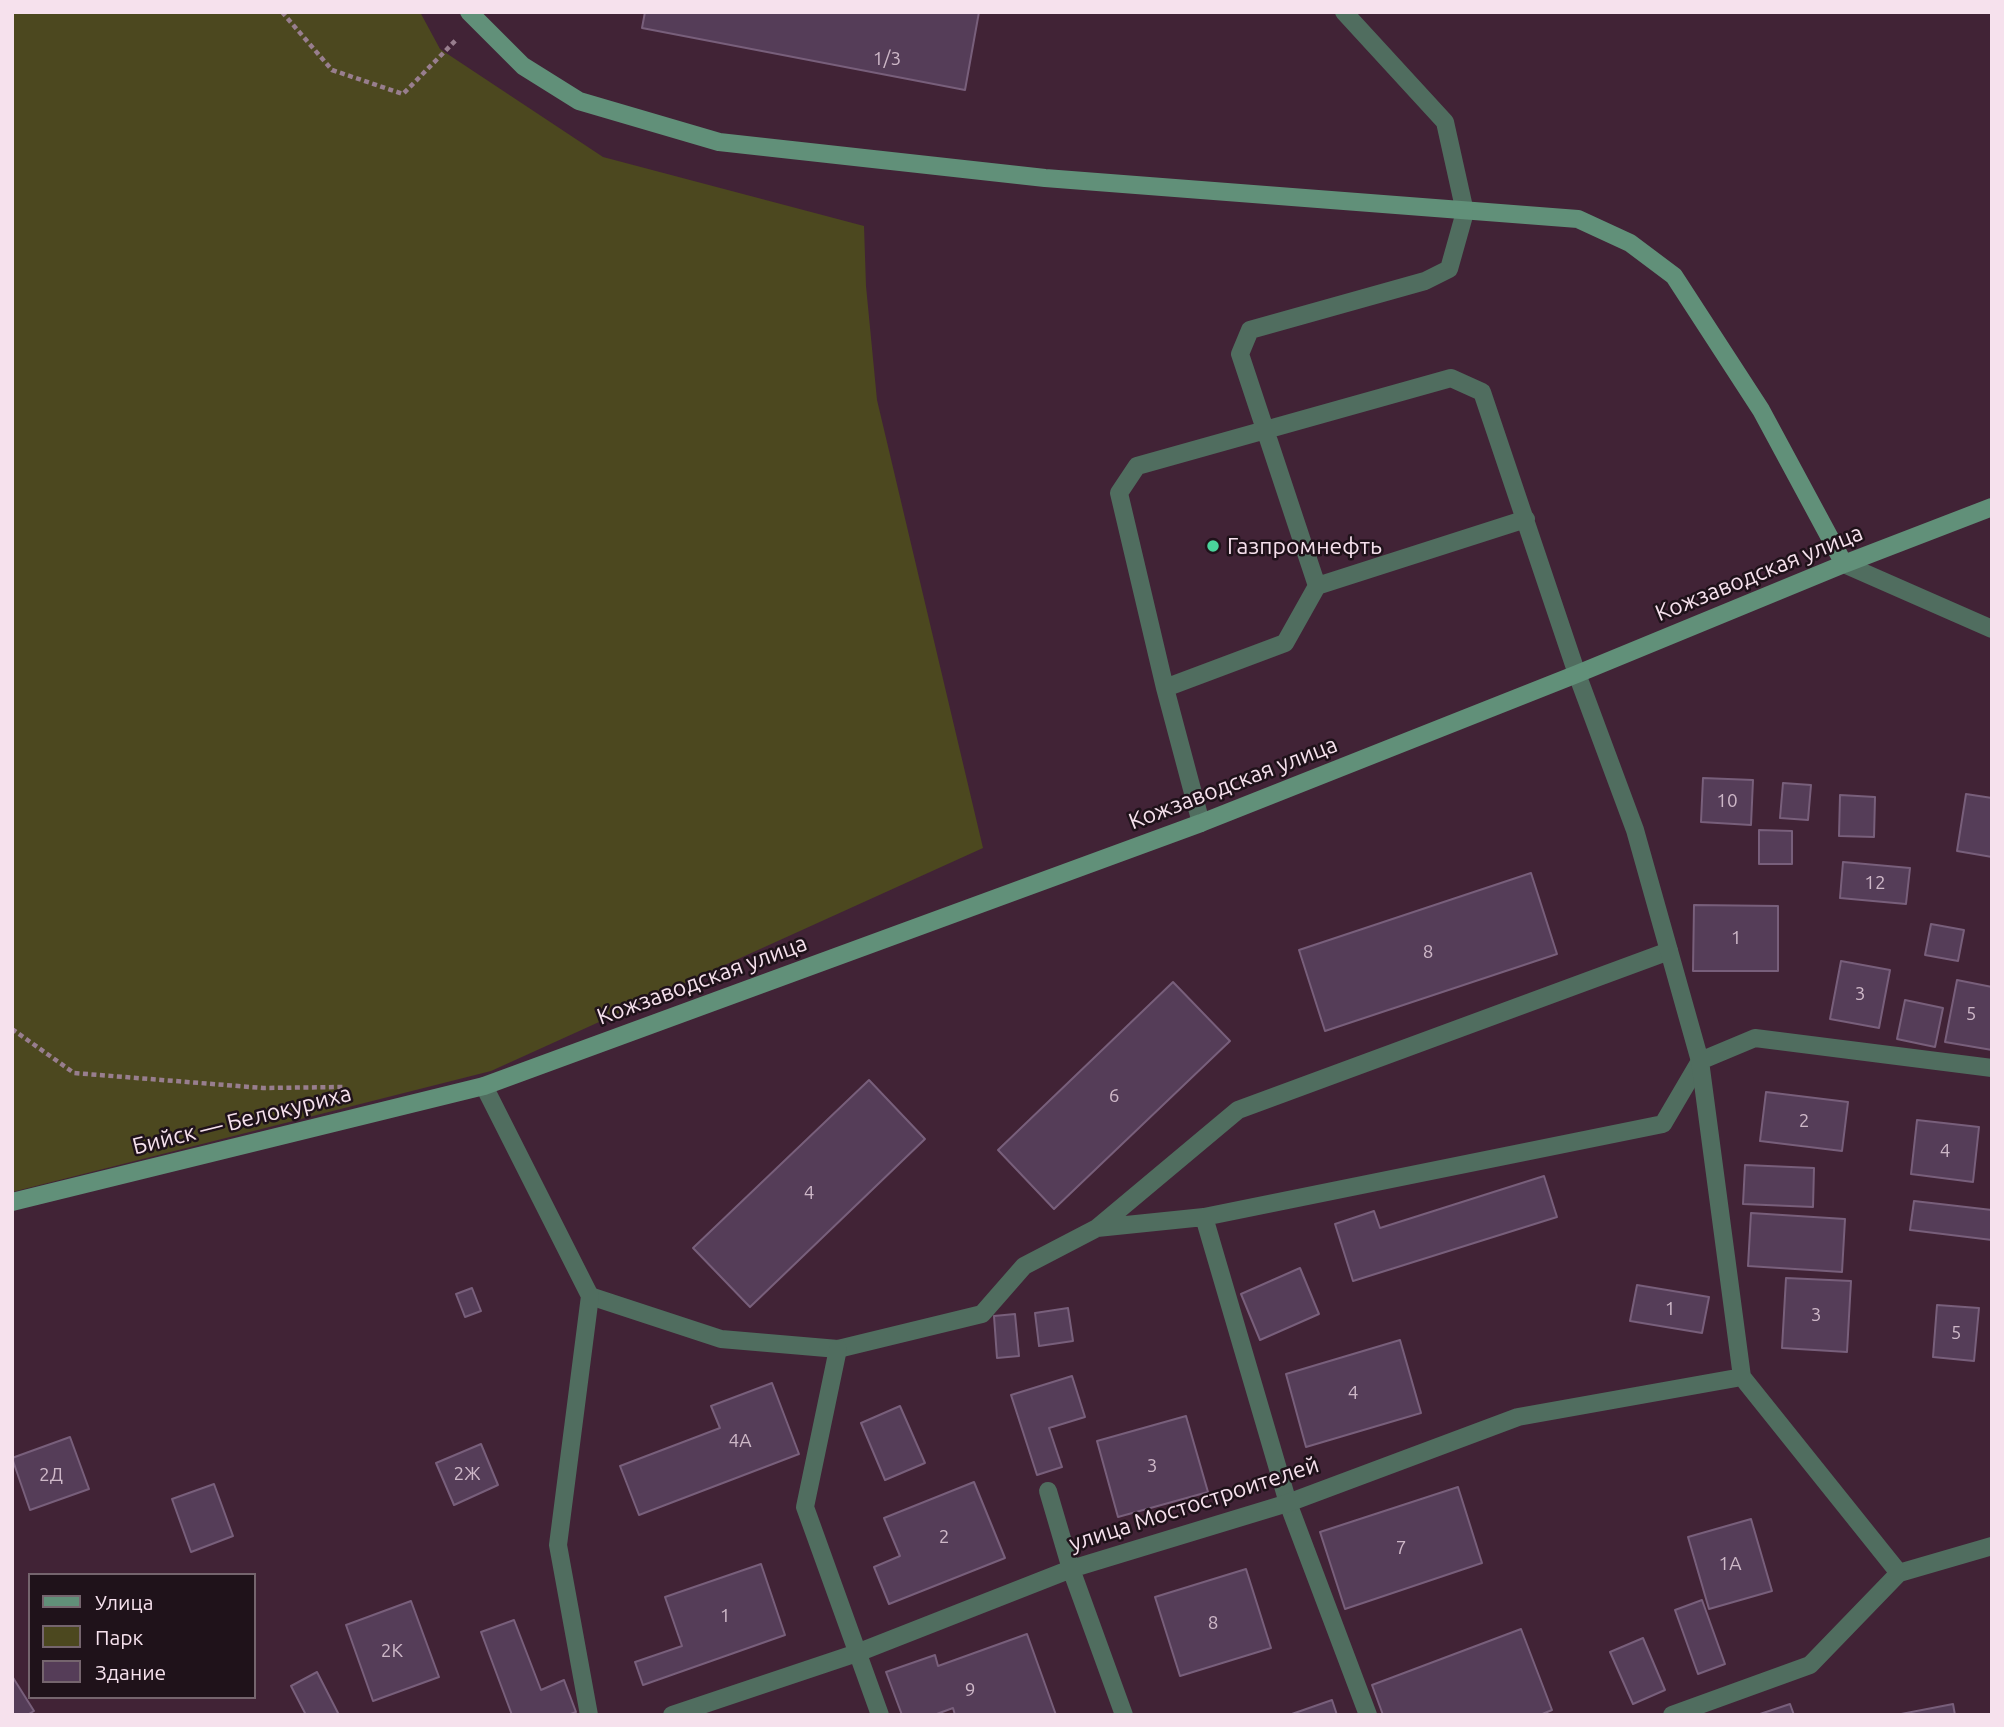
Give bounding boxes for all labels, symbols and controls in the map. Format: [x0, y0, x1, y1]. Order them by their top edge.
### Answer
house number: 1/3 [873, 48, 901, 70]
street label: Кожзаводская улица [1651, 519, 1867, 627]
place label: Газпромнефть [1227, 532, 1382, 560]
marker: Газпромнефть [1205, 538, 1221, 554]
street label: Кожзаводская улица [1125, 730, 1341, 836]
house number: 10 [1716, 790, 1738, 812]
house number: 12 [1864, 872, 1886, 894]
house number: 1 [1731, 927, 1741, 949]
street label: Кожзаводская улица [593, 929, 811, 1031]
house number: 8 [1423, 941, 1433, 963]
house number: 3 [1855, 983, 1865, 1005]
house number: 5 [1966, 1003, 1976, 1025]
street label: Бийск — Белокуриха [130, 1079, 354, 1161]
house number: 6 [1109, 1085, 1119, 1107]
house number: 2 [1799, 1110, 1809, 1132]
house number: 4 [1940, 1140, 1950, 1162]
house number: 4 [804, 1182, 814, 1204]
house number: 1 [1665, 1298, 1675, 1320]
house number: 3 [1811, 1304, 1821, 1326]
house number: 5 [1951, 1322, 1961, 1344]
house number: 4 [1348, 1382, 1358, 1404]
house number: 4А [728, 1430, 752, 1452]
street label: улица Мостостроителей [1066, 1451, 1322, 1557]
house number: 3 [1147, 1455, 1157, 1477]
house number: 2Ж [453, 1463, 481, 1485]
house number: 2Д [39, 1464, 63, 1486]
house number: 2 [939, 1526, 949, 1548]
house number: 7 [1396, 1537, 1406, 1559]
house number: 1А [1718, 1553, 1742, 1575]
legend [28, 1573, 256, 1699]
text: Улица [95, 1590, 153, 1614]
house number: 1 [720, 1605, 730, 1627]
house number: 8 [1208, 1612, 1218, 1634]
text: Парк [95, 1625, 143, 1649]
house number: 2К [381, 1640, 403, 1662]
text: Здание [95, 1660, 166, 1684]
house number: 9 [965, 1679, 975, 1701]

